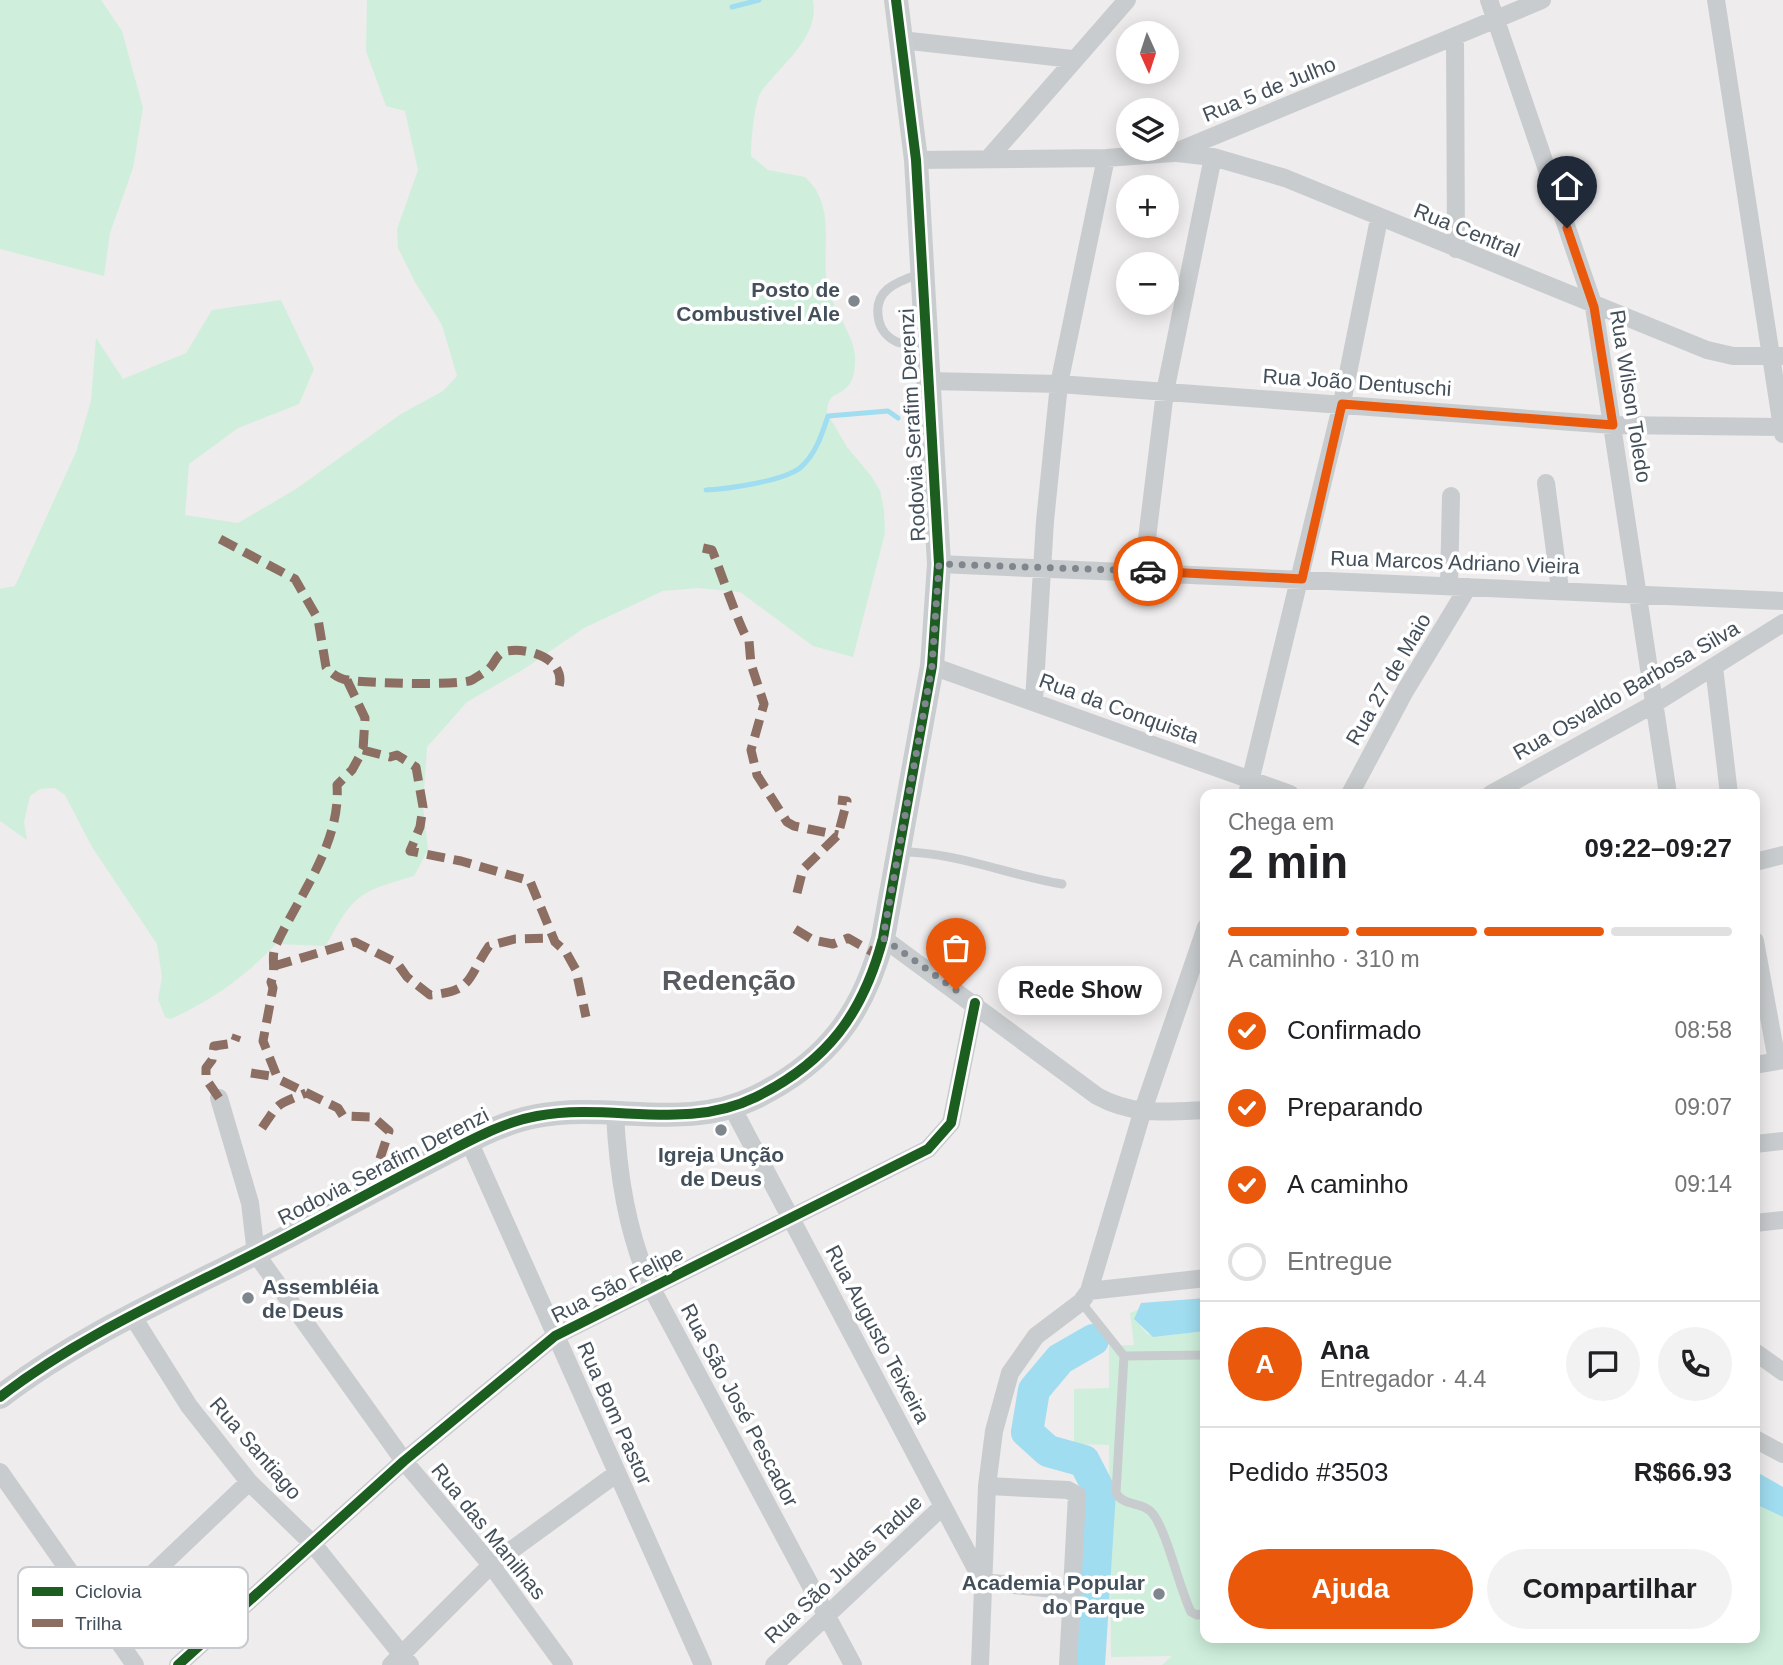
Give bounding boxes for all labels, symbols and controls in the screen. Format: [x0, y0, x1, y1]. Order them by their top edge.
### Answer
north arrow [1116, 21, 1180, 84]
map controls [1116, 21, 1179, 315]
street label: Rua 5 de Julho [1199, 52, 1339, 126]
button: layers [1116, 98, 1179, 161]
pin [1537, 156, 1597, 228]
icon: home [1548, 167, 1586, 205]
button: + [1116, 175, 1179, 238]
street label: Rua Central [1411, 198, 1523, 262]
button: − [1116, 252, 1179, 315]
place label: Posto de Combustivel Ale [676, 278, 840, 325]
marker: Posto de Combustivel Ale [846, 293, 862, 309]
street label: Rodovia Serafim Derenzi [894, 308, 930, 542]
street label: Rua Wilson Toledo [1606, 308, 1656, 484]
street label: Rua João Dentuschi [1262, 364, 1452, 400]
courier [1113, 536, 1183, 606]
street label: Rua Marcos Adriano Vieira [1330, 546, 1580, 578]
icon: car [1129, 552, 1167, 590]
street label: Rua 27 de Maio [1341, 609, 1435, 749]
street label: Rua Osvaldo Barbosa Silva [1509, 616, 1743, 764]
street label: Rua da Conquista [1036, 668, 1202, 748]
text: Chega em [1228, 809, 1334, 835]
text: 09:22–09:27 [1585, 833, 1732, 863]
text: 2 min [1228, 836, 1348, 888]
pin [926, 918, 986, 990]
icon: bag [937, 929, 975, 967]
text: A caminho · 310 m [1228, 946, 1420, 972]
district label: Redenção [662, 965, 796, 996]
callout: Rede Show [998, 965, 1162, 1014]
text: Rede Show [1018, 977, 1142, 1003]
icon: check [1228, 1012, 1266, 1050]
text: Confirmado [1287, 1015, 1421, 1045]
text: 08:58 [1674, 1017, 1732, 1043]
icon: check [1228, 1089, 1266, 1127]
text: Preparando [1287, 1092, 1423, 1122]
text: 09:07 [1674, 1094, 1732, 1120]
street label: Rodovia Serafim Derenzi [274, 1103, 492, 1229]
marker: Igreja Unção de Deus [713, 1122, 729, 1138]
place label: Igreja Unção de Deus [658, 1143, 784, 1190]
icon: check [1228, 1166, 1266, 1204]
text: A caminho [1287, 1169, 1408, 1199]
text: 09:14 [1674, 1171, 1732, 1197]
street label: Rua São Felipe [547, 1241, 687, 1327]
street label: Rua Augusto Teixeira [821, 1241, 935, 1427]
text: Entregue [1287, 1246, 1393, 1276]
place label: Assembléia de Deus [262, 1275, 379, 1322]
marker: Assembléia de Deus [240, 1290, 256, 1306]
street label: Rua São José Pescador [677, 1300, 803, 1510]
button: chat [1566, 1327, 1640, 1401]
button: phone [1658, 1327, 1732, 1401]
text: Ana [1320, 1335, 1369, 1365]
street label: Rua Bom Pastor [573, 1338, 657, 1488]
text: A [1256, 1349, 1274, 1379]
text: Entregador · 4.4 [1320, 1366, 1486, 1392]
street label: Rua Santiago [206, 1392, 306, 1504]
text: Pedido #3503 [1228, 1457, 1388, 1487]
text: R$66.93 [1634, 1457, 1732, 1487]
street label: Rua das Manilhas [427, 1458, 551, 1604]
street label: Rua São Judas Tadue [760, 1490, 926, 1648]
button: Ajuda [1228, 1549, 1473, 1629]
button: Compartilhar [1487, 1549, 1732, 1629]
legend [18, 1567, 248, 1648]
place label: Academia Popular do Parque [962, 1571, 1145, 1618]
text: Ciclovia [75, 1581, 142, 1602]
marker: Academia Popular do Parque [1151, 1586, 1167, 1602]
text: Trilha [75, 1613, 122, 1634]

